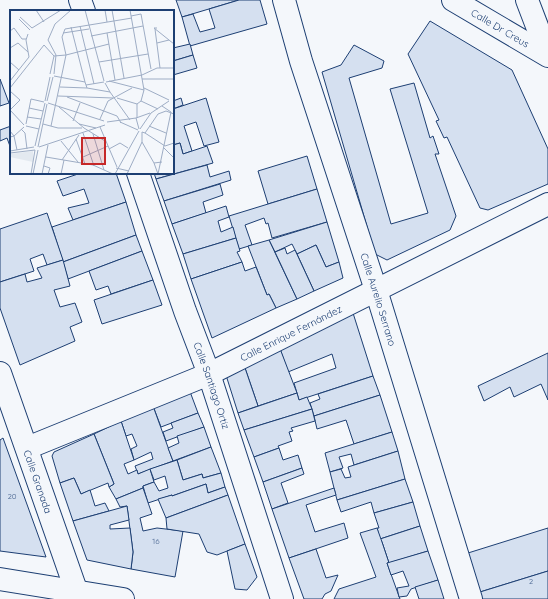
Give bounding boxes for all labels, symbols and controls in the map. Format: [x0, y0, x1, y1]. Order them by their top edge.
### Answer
street label: Calle Dr Creus [469, 6, 532, 51]
inset map [10, 10, 174, 174]
street label: Calle Aurelio Serrano [357, 251, 399, 348]
street label: Calle Enrique Fernández [238, 302, 344, 364]
street label: Calle Santiago Ortiz [190, 340, 232, 431]
street label: Calle Granada [20, 448, 55, 515]
house number: 20 [7, 491, 17, 501]
house number: 16 [152, 536, 160, 546]
house number: 2 [529, 576, 534, 586]

